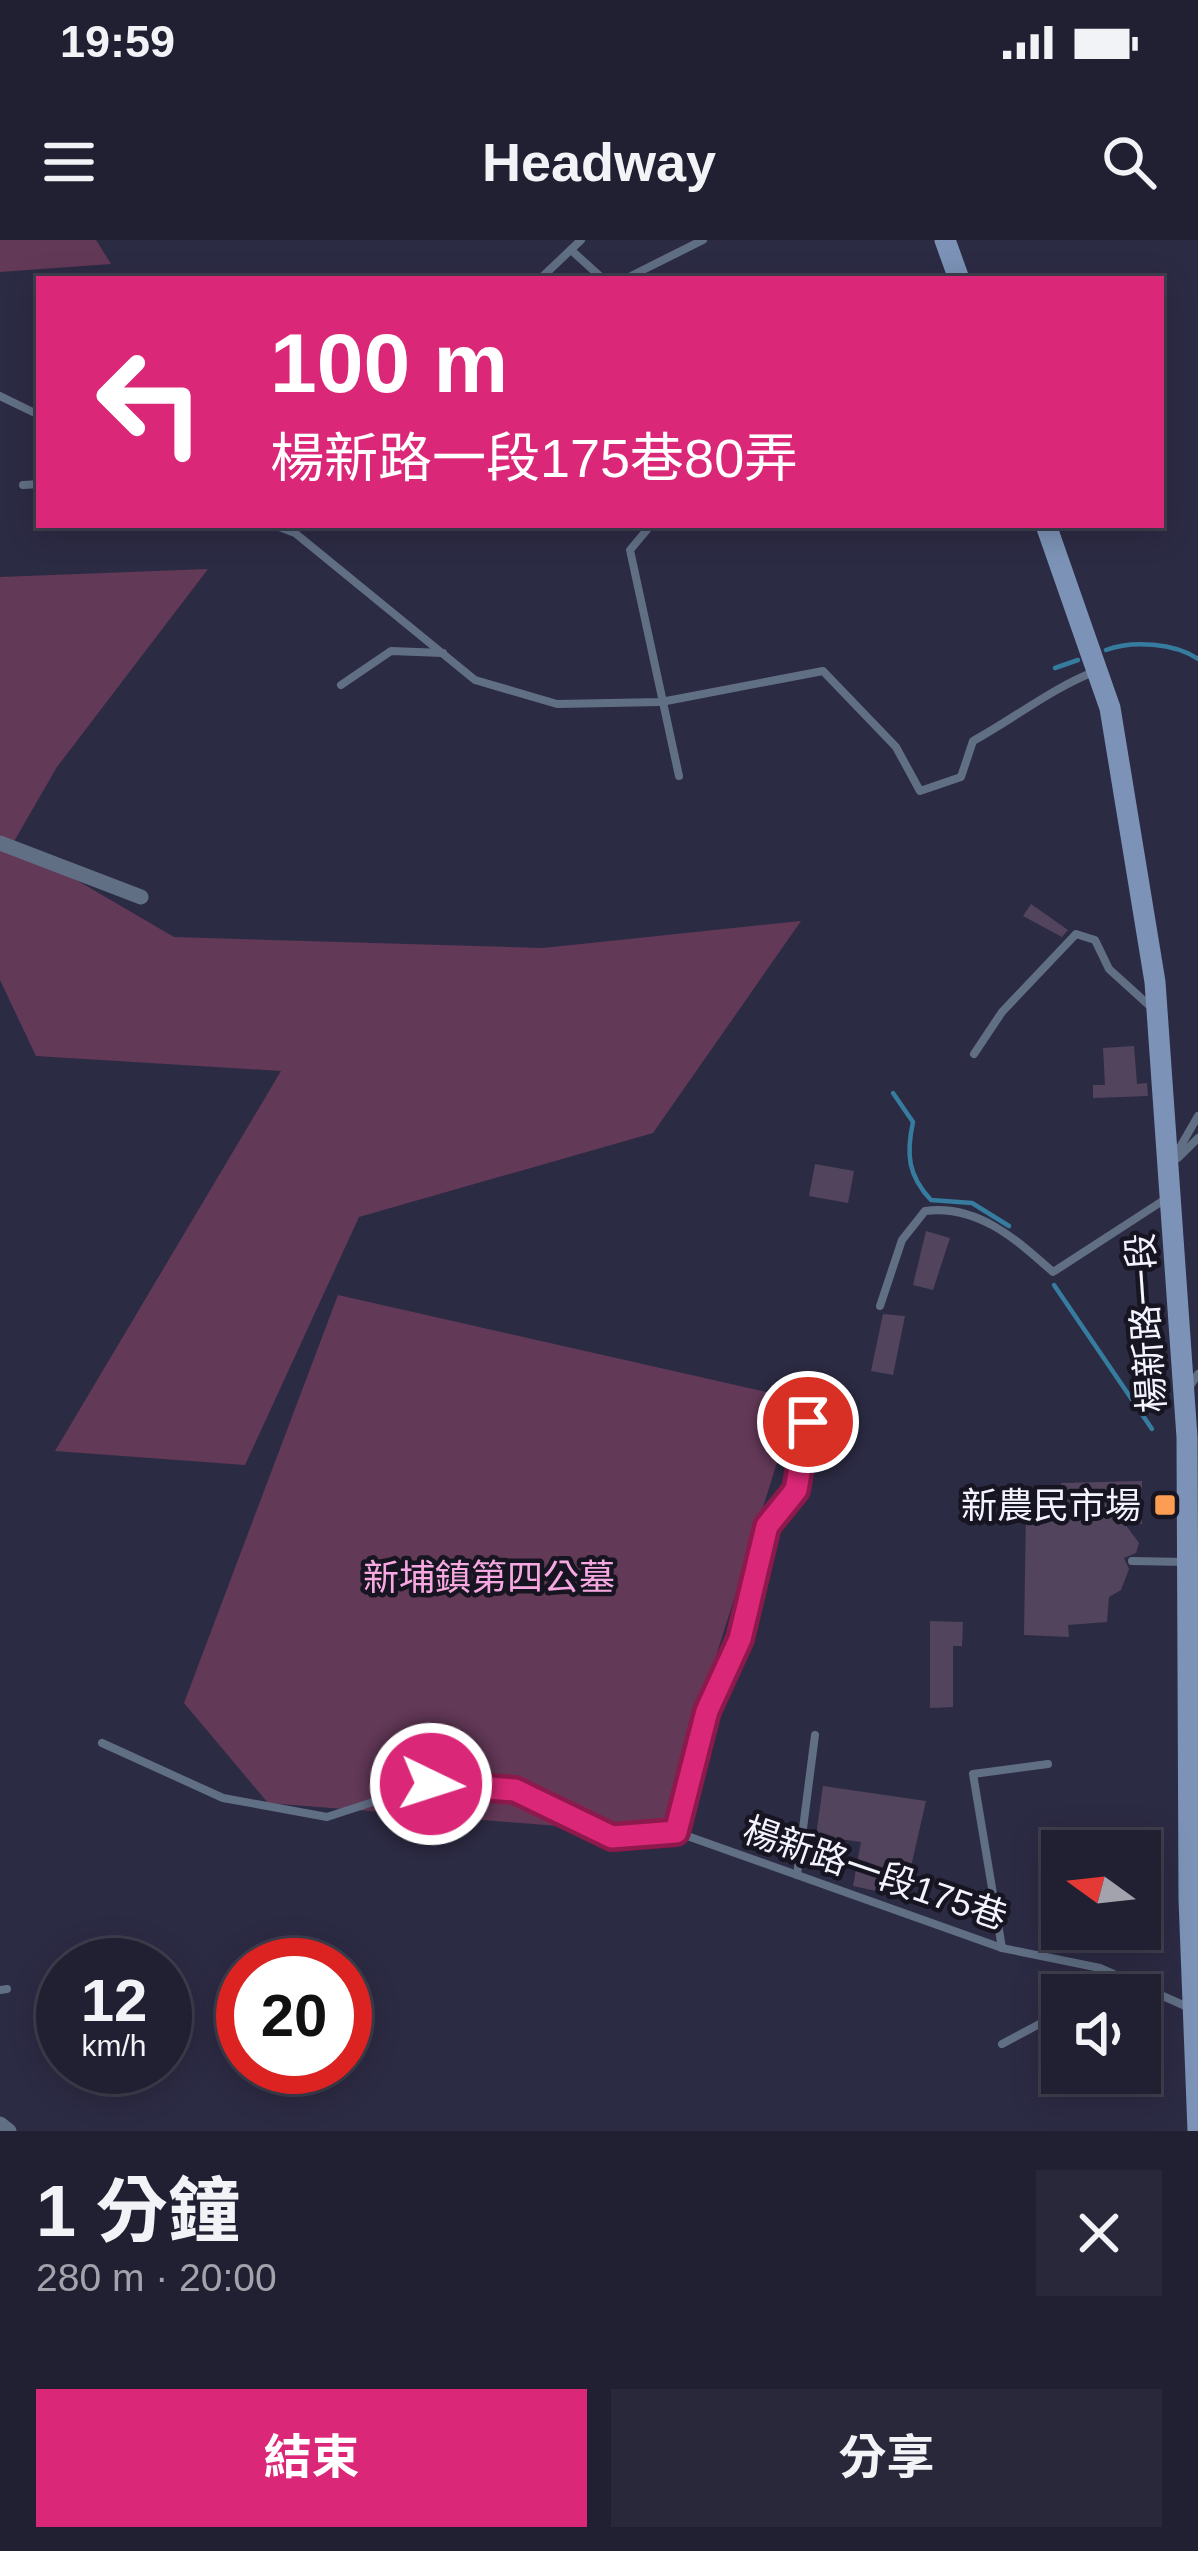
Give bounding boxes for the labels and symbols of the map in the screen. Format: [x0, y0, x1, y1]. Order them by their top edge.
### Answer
street label: 楊新路一段 [1119, 1232, 1173, 1414]
pin [757, 1371, 859, 1473]
place label: 新農民市場 [961, 1485, 1141, 1526]
marker: 新農民市場 [1152, 1492, 1178, 1518]
park label: 新埔鎮第四公墓 [363, 1557, 615, 1598]
position arrow [368, 1721, 494, 1847]
street label: 楊新路一段175巷 [738, 1809, 1012, 1937]
north arrow [1041, 1830, 1161, 1950]
speed limit sign: 20 [216, 1938, 372, 2094]

